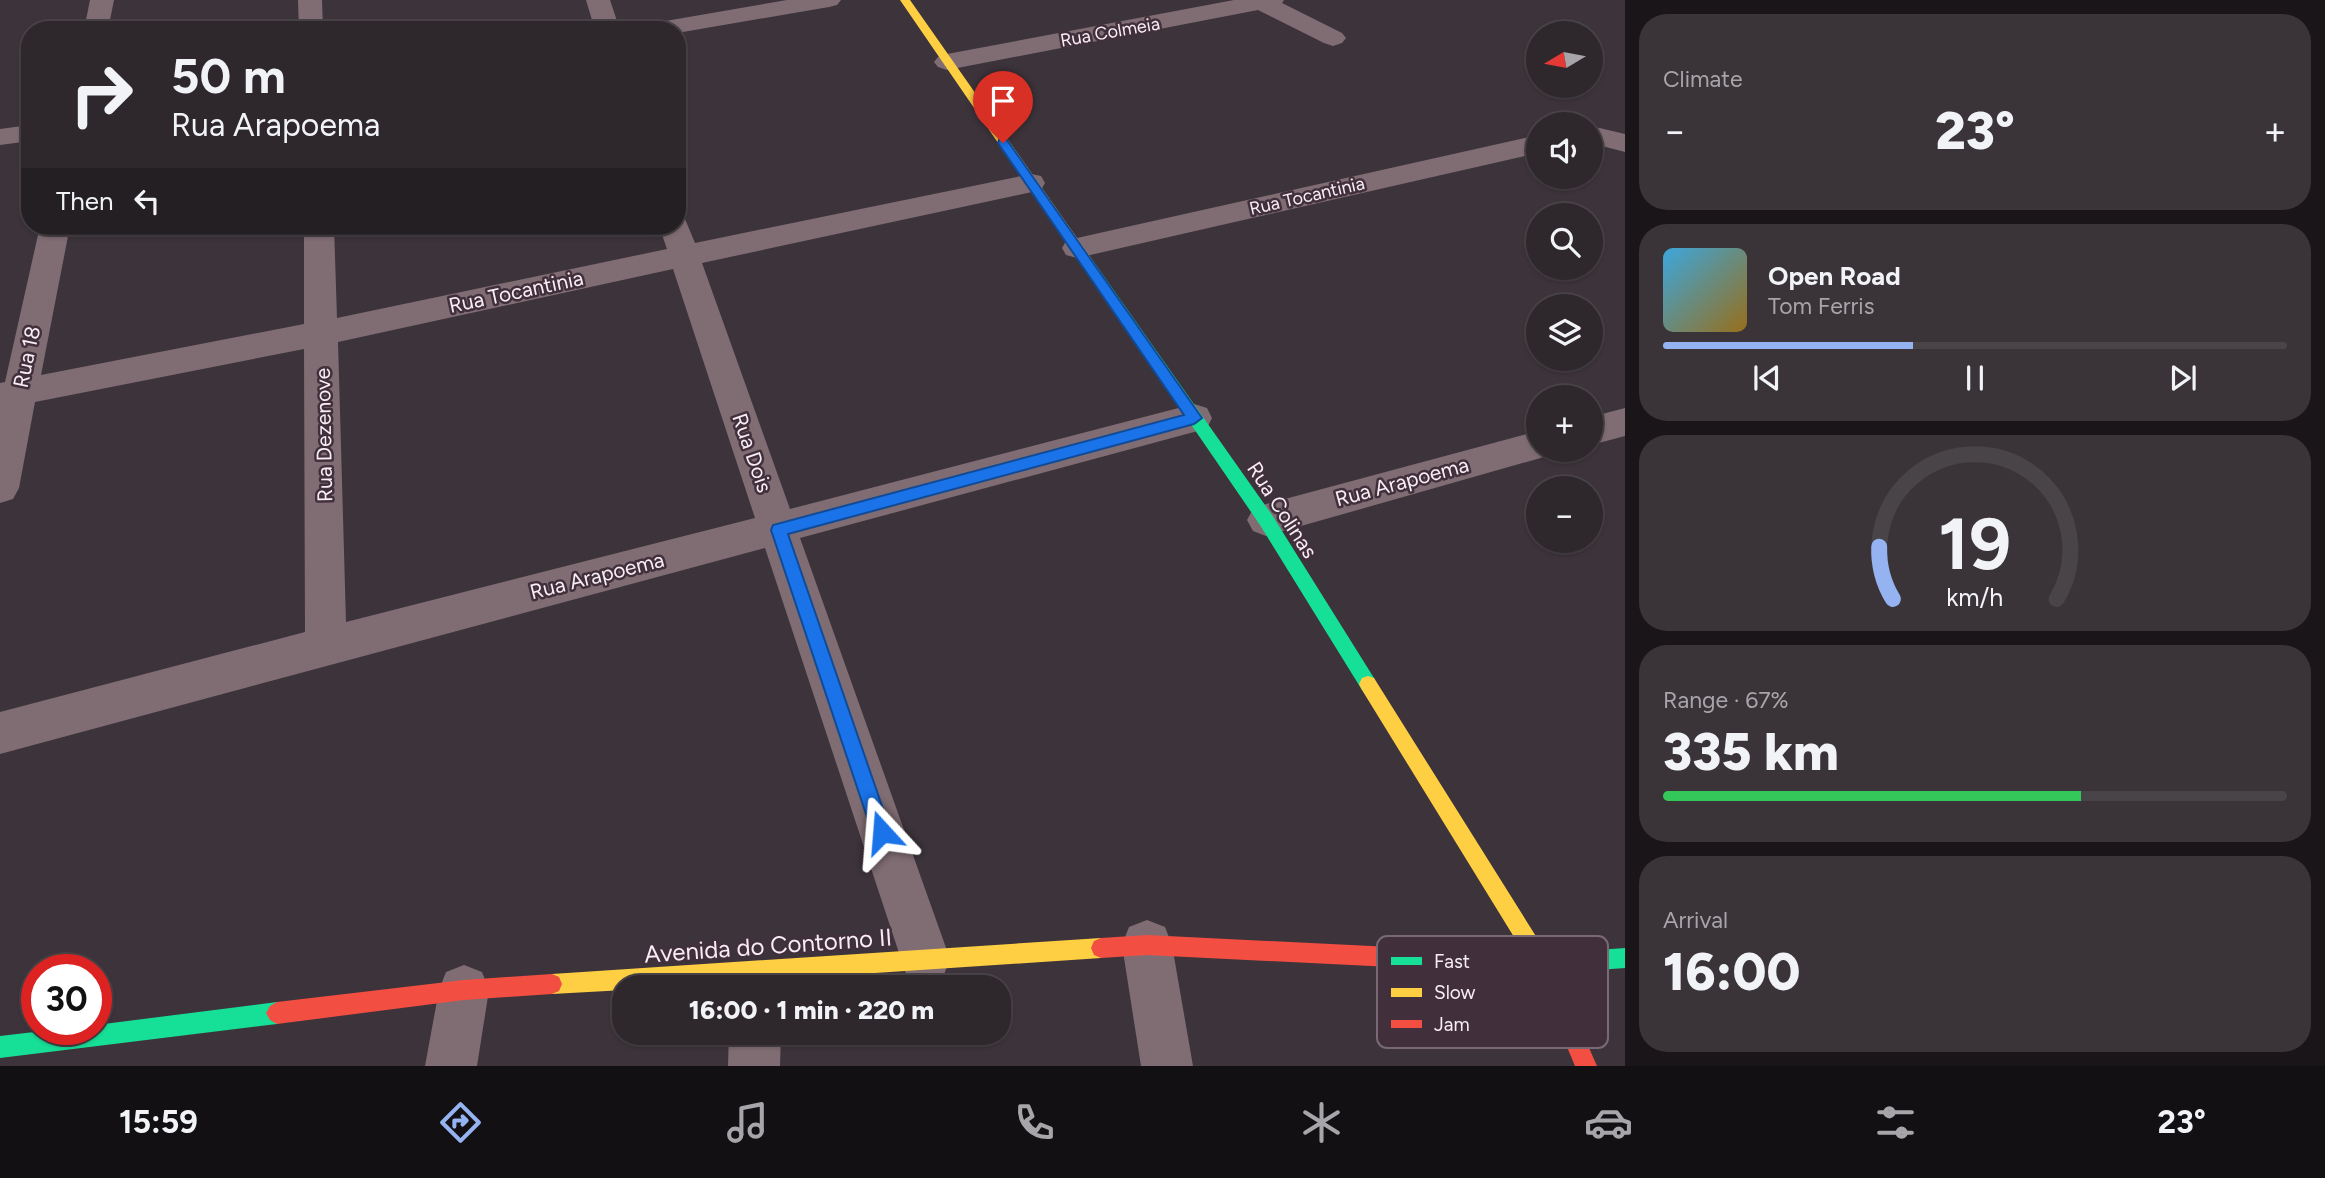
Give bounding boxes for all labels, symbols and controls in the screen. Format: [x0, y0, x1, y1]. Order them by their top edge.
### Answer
street label: Rua Colmeia [1058, 12, 1162, 52]
north arrow [1526, 21, 1603, 98]
map controls [1526, 21, 1603, 553]
text: 50 m [171, 46, 286, 105]
icon: right [56, 49, 147, 140]
text: Climate [1663, 65, 1742, 93]
pin [973, 71, 1033, 143]
icon: arrive [984, 82, 1022, 120]
text: 23° [1935, 100, 2015, 162]
text: Rua Arapoema [171, 106, 380, 144]
text: − [1663, 108, 1687, 154]
text: + [2263, 108, 2287, 154]
button: sound [1526, 112, 1603, 189]
street label: Rua Tocantinia [1247, 172, 1367, 220]
icon: left [128, 182, 166, 220]
text: Then [56, 185, 114, 217]
button: search [1526, 203, 1603, 280]
text: Open Road [1768, 260, 1901, 292]
street label: Rua Tocantinia [446, 265, 586, 318]
text: Tom Ferris [1768, 292, 1874, 320]
button: layers [1526, 294, 1603, 371]
street label: Rua 18 [8, 324, 45, 390]
icon: previous [1748, 359, 1786, 397]
icon: pause [1956, 359, 1994, 397]
icon: next [2164, 359, 2202, 397]
street label: Rua Dezenove [310, 368, 337, 502]
button: + [1526, 385, 1603, 462]
street label: Rua Dois [727, 410, 778, 496]
street label: Rua Arapoema [1332, 452, 1471, 511]
street label: Rua Colinas [1242, 457, 1323, 563]
button: − [1526, 476, 1603, 553]
text: 19 [1939, 500, 2011, 587]
street label: Rua Arapoema [527, 547, 667, 604]
text: km/h [1946, 582, 2004, 612]
text: Range · 67% [1663, 686, 1789, 714]
text: 335 km [1663, 721, 1839, 783]
position arrow [845, 795, 919, 869]
text: Arrival [1663, 906, 1728, 934]
street label: Avenida do Contorno II [643, 922, 893, 969]
legend [1377, 936, 1608, 1048]
text: 16:00 [1663, 941, 1800, 1003]
text: Fast [1434, 950, 1470, 973]
speed limit sign: 30 [21, 954, 112, 1045]
text: Slow [1434, 981, 1476, 1004]
text: 16:00 · 1 min · 220 m [689, 994, 934, 1026]
text: Jam [1434, 1013, 1470, 1036]
icon: directions [436, 1098, 485, 1147]
icon: music [723, 1098, 772, 1147]
icon: phone [1010, 1098, 1059, 1147]
icon: climate [1297, 1098, 1346, 1147]
icon: car [1584, 1098, 1633, 1147]
icon: filters [1871, 1098, 1920, 1147]
text: 15:59 [119, 1103, 198, 1141]
text: 23° [2158, 1103, 2206, 1141]

